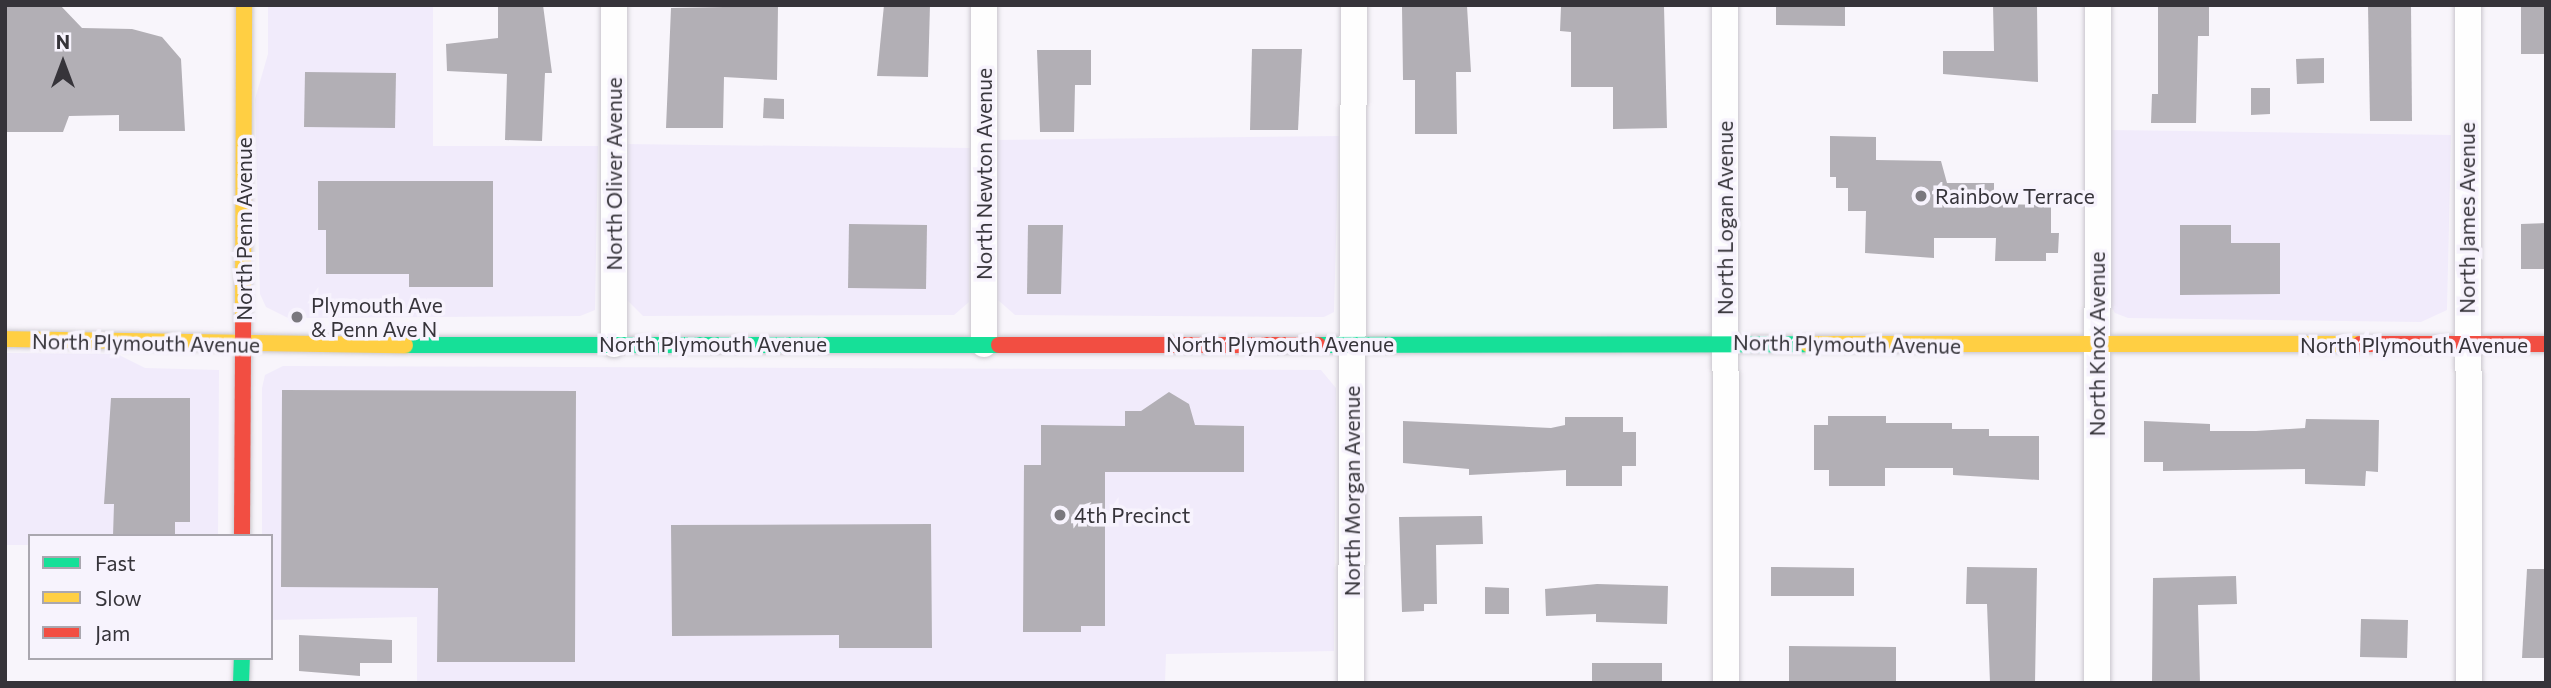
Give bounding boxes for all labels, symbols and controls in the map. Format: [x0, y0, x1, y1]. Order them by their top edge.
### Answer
north arrow [28, 28, 98, 98]
text: N [56, 30, 70, 53]
street label: North Newton Avenue [971, 68, 997, 280]
street label: North Oliver Avenue [601, 77, 627, 271]
street label: North Logan Avenue [1712, 121, 1738, 315]
street label: North James Avenue [2454, 122, 2480, 314]
street label: North Penn Avenue [231, 137, 257, 321]
place label: Rainbow Terrace [1935, 183, 2095, 209]
marker: Rainbow Terrace [1913, 188, 1929, 204]
street label: North Knox Avenue [2084, 252, 2110, 436]
place label: Plymouth Ave & Penn Ave N [311, 292, 443, 342]
marker: Plymouth Ave & Penn Ave N [289, 309, 305, 325]
street label: North Plymouth Avenue [32, 328, 260, 358]
street label: North Plymouth Avenue [1733, 329, 1961, 359]
street label: North Plymouth Avenue [599, 331, 827, 357]
street label: North Plymouth Avenue [1166, 331, 1394, 357]
street label: North Plymouth Avenue [2300, 332, 2528, 358]
street label: North Morgan Avenue [1339, 386, 1365, 596]
place label: 4th Precinct [1074, 502, 1190, 528]
marker: 4th Precinct [1052, 507, 1068, 523]
legend [28, 534, 273, 660]
text: Fast [95, 550, 136, 575]
text: Slow [95, 585, 142, 610]
text: Jam [95, 620, 130, 645]

